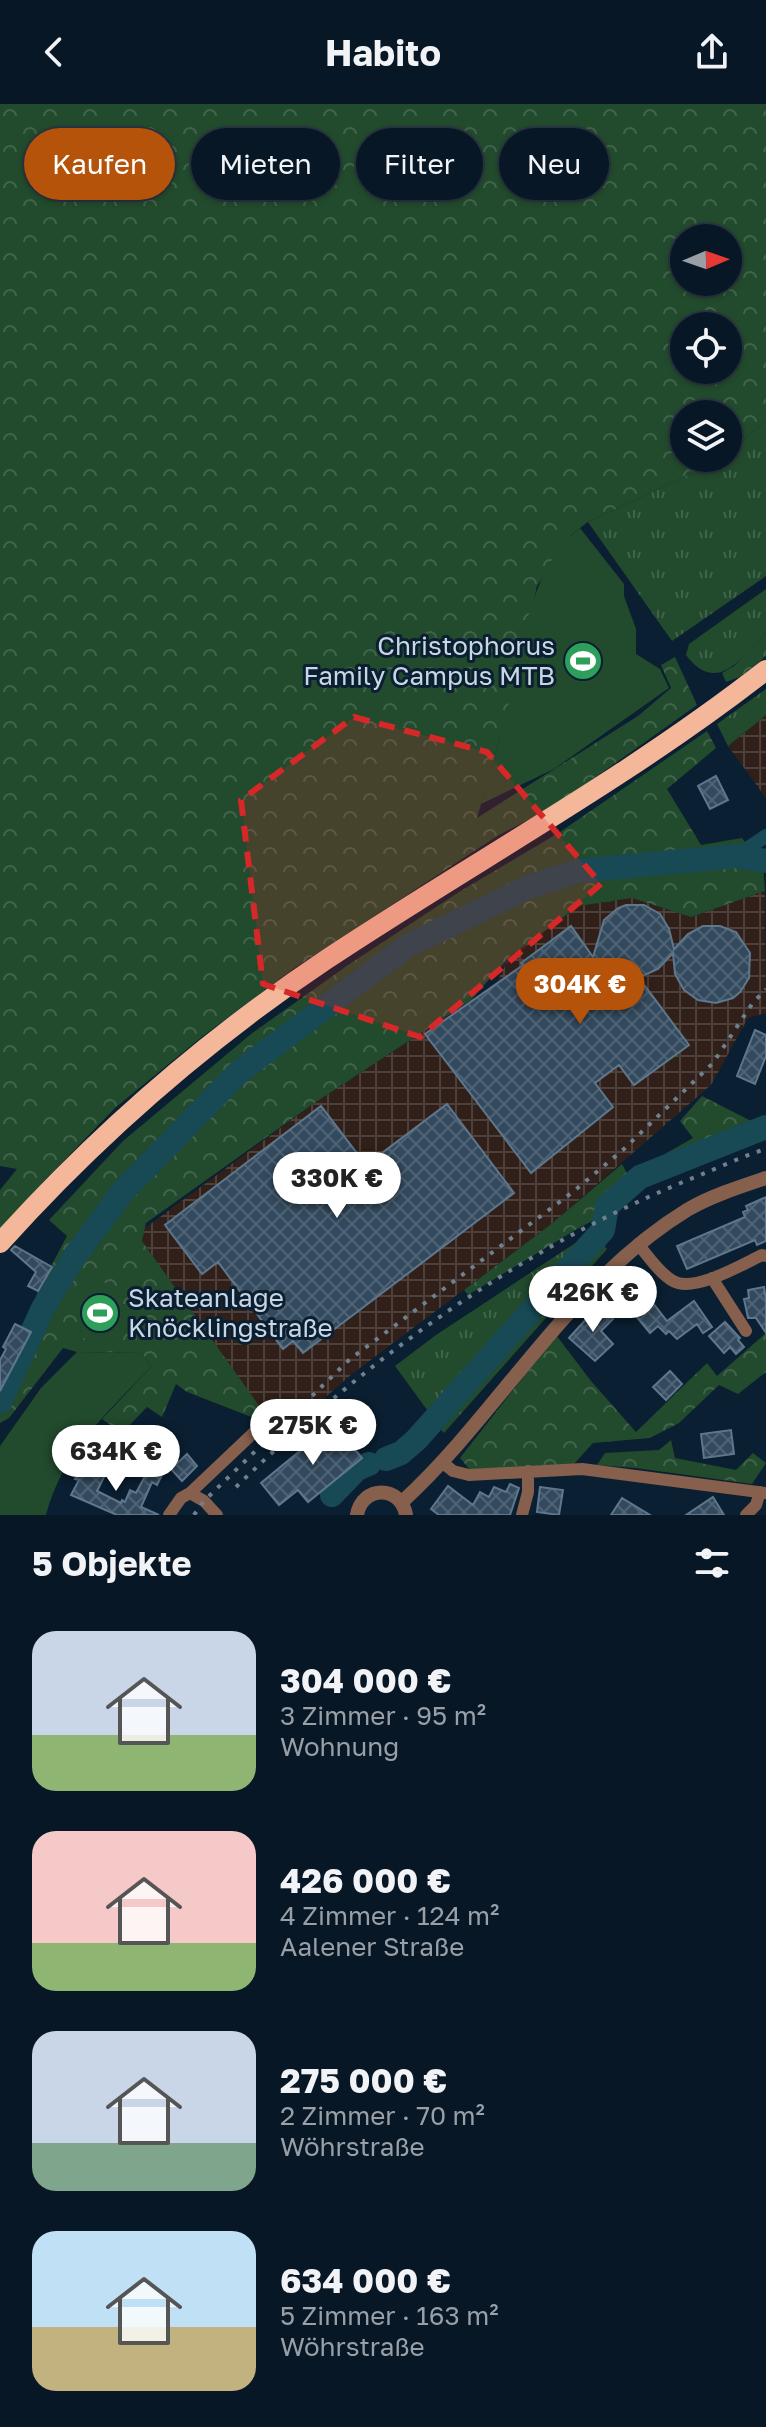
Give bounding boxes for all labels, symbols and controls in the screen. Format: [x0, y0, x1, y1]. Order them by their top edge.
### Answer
icon: back [32, 30, 76, 74]
icon: share [690, 30, 734, 74]
text: Habito [325, 31, 441, 74]
chip: Kaufen [24, 128, 175, 200]
chip: Mieten [191, 128, 340, 200]
chip: Filter [356, 128, 483, 200]
chip: Neu [499, 128, 609, 200]
north arrow [670, 224, 742, 296]
map controls [670, 224, 742, 472]
button: locate [670, 312, 742, 384]
button: layers [670, 400, 742, 472]
place label: Christophorus Family Campus MTB [303, 630, 555, 691]
sports icon: Christophorus Family Campus MTB [562, 640, 604, 682]
pin: 304K € [515, 958, 645, 1026]
text: 304K € [534, 968, 626, 999]
pin: 330K € [272, 1152, 402, 1220]
text: 330K € [291, 1162, 383, 1193]
pin: 426K € [528, 1266, 658, 1334]
text: 426K € [547, 1276, 639, 1307]
place label: Skateanlage Knöcklingstraße [128, 1282, 333, 1343]
sports icon: Skateanlage Knöcklingstraße [79, 1292, 121, 1334]
pin: 275K € [248, 1399, 378, 1467]
text: 275K € [268, 1409, 358, 1440]
pin: 634K € [51, 1425, 181, 1493]
text: 634K € [70, 1435, 162, 1466]
icon: filters [690, 1541, 734, 1585]
text: 5 Objekte [32, 1543, 192, 1583]
text: 304 000 € [280, 1660, 451, 1700]
icon: home [96, 1663, 192, 1759]
text: 3 Zimmer · 95 m² [280, 1700, 486, 1731]
text: Wohnung [280, 1731, 399, 1762]
text: 426 000 € [280, 1860, 451, 1900]
icon: home [96, 1863, 192, 1959]
text: 4 Zimmer · 124 m² [280, 1900, 499, 1931]
text: Aalener Straße [280, 1931, 464, 1962]
text: 275 000 € [280, 2060, 447, 2100]
icon: home [96, 2063, 192, 2159]
text: 2 Zimmer · 70 m² [280, 2100, 485, 2131]
text: Wöhrstraße [280, 2131, 425, 2162]
text: 634 000 € [280, 2260, 451, 2300]
icon: home [96, 2263, 192, 2359]
text: 5 Zimmer · 163 m² [280, 2300, 499, 2331]
text: Wöhrstraße [280, 2331, 425, 2362]

